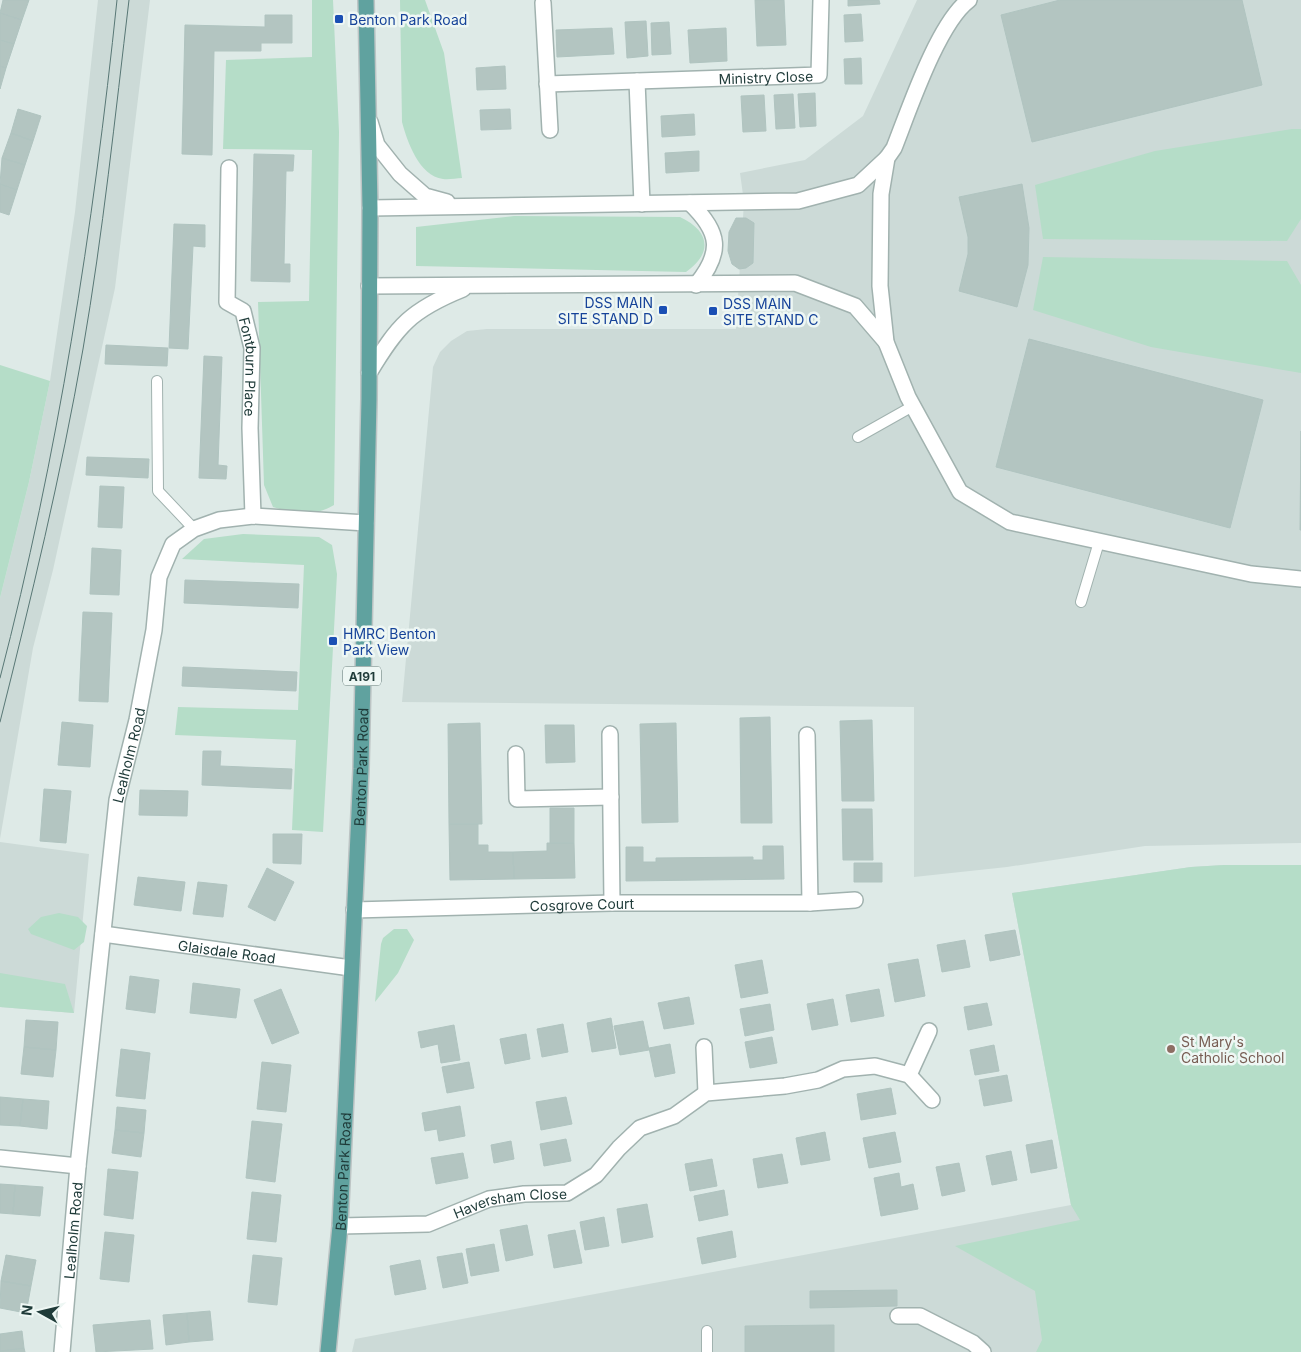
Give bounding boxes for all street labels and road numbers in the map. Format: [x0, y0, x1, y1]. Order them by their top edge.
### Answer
street label: Ministry Close [718, 67, 813, 87]
street label: Fontburn Place [236, 315, 261, 417]
road number: A191 [343, 666, 381, 686]
street label: Lealholm Road [108, 706, 148, 805]
street label: Benton Park Road [350, 708, 371, 827]
street label: Cosgrove Court [529, 894, 635, 914]
street label: Glaisdale Road [177, 936, 277, 966]
street label: Benton Park Road [331, 1112, 354, 1232]
street label: Lealholm Road [60, 1181, 85, 1280]
street label: Haversham Close [450, 1185, 567, 1221]

